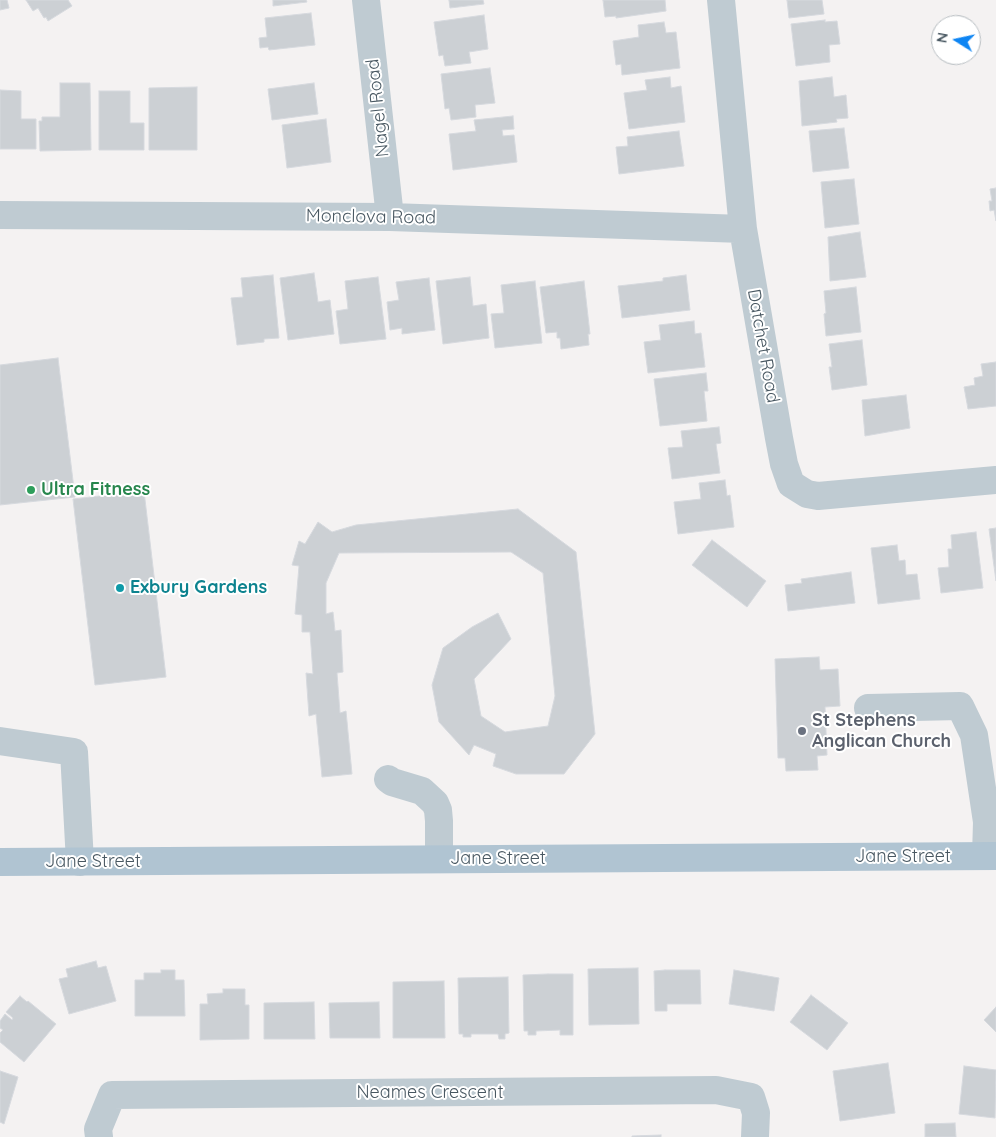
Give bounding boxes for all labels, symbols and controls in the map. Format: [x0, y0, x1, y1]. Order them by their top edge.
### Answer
north arrow [931, 15, 981, 65]
text: N [932, 31, 952, 44]
street label: Nagel Road [362, 58, 394, 158]
street label: Monclova Road [306, 205, 436, 229]
street label: Datchet Road [742, 287, 784, 405]
place label: Ultra Fitness [41, 479, 150, 501]
marker: Ultra Fitness [25, 484, 37, 496]
place label: Exbury Gardens [130, 577, 267, 599]
marker: Exbury Gardens [114, 582, 126, 594]
place label: St Stephens Anglican Church [812, 710, 951, 752]
marker: St Stephens Anglican Church [796, 725, 808, 737]
street label: Jane Street [855, 846, 951, 868]
street label: Jane Street [450, 848, 546, 870]
street label: Jane Street [45, 851, 141, 873]
street label: Neames Crescent [356, 1082, 504, 1104]

